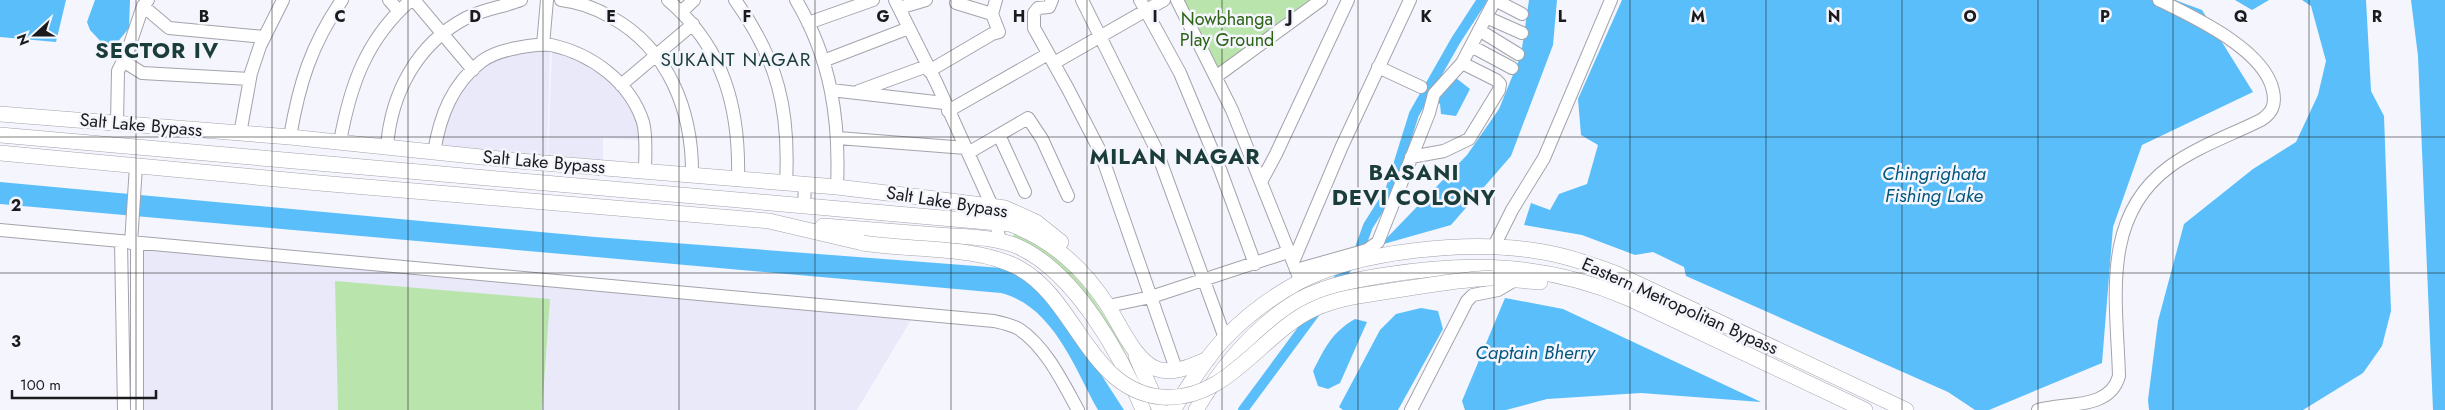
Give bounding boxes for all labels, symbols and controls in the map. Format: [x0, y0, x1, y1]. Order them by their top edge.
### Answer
text: B [199, 5, 209, 28]
text: C [334, 5, 346, 28]
text: D [469, 5, 481, 28]
text: E [606, 5, 616, 28]
text: F [743, 5, 751, 28]
text: G [876, 5, 890, 28]
text: H [1013, 5, 1025, 28]
text: I [1152, 5, 1158, 28]
text: J [1284, 5, 1293, 28]
text: K [1420, 5, 1432, 28]
text: L [1558, 5, 1567, 28]
text: M [1691, 5, 1705, 28]
text: N [1828, 5, 1840, 28]
text: O [1963, 5, 1977, 28]
text: P [2100, 5, 2110, 28]
text: Q [2234, 5, 2248, 28]
text: R [2372, 5, 2383, 28]
park label: Nowbhanga Play Ground [1180, 6, 1274, 53]
north arrow [10, 10, 60, 60]
text: N [12, 31, 34, 48]
district label: SECTOR IV [95, 34, 219, 66]
district label: SUKANT NAGAR [661, 46, 811, 73]
street label: Salt Lake Bypass [79, 107, 203, 143]
district label: MILAN NAGAR [1090, 140, 1260, 172]
street label: Salt Lake Bypass [482, 144, 606, 180]
district label: BASANI DEVI COLONY [1332, 156, 1496, 213]
water label: Chingrighata Fishing Lake [1882, 160, 1986, 209]
street label: Salt Lake Bypass [884, 180, 1010, 224]
text: 2 [11, 194, 21, 217]
street label: Eastern Metropolitan Bypass [1578, 251, 1782, 361]
text: 3 [11, 330, 21, 353]
water label: Captain Bherry [1475, 339, 1597, 366]
scale bar [12, 368, 156, 400]
text: 100 m [20, 374, 61, 396]

